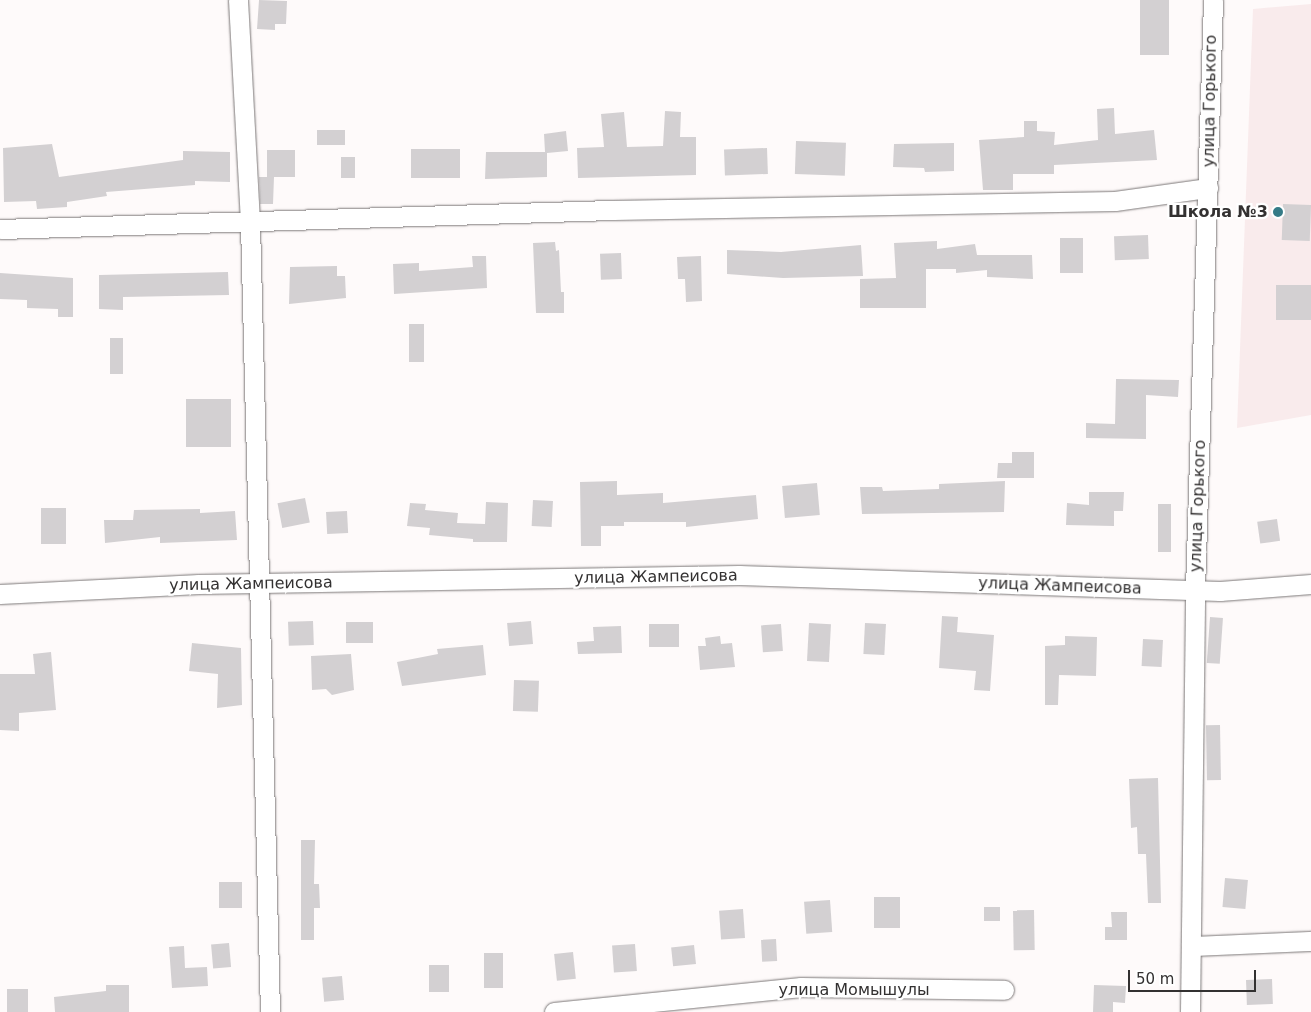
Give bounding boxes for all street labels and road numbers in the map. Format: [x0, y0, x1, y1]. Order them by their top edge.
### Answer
street label: улица Горького [1199, 35, 1221, 167]
street label: улица Горького [1186, 439, 1210, 573]
street label: улица Жампеисова [574, 566, 738, 588]
street label: улица Жампеисова [169, 573, 333, 595]
street label: улица Жампеисова [978, 574, 1142, 598]
street label: улица Момышулы [778, 980, 930, 1000]

